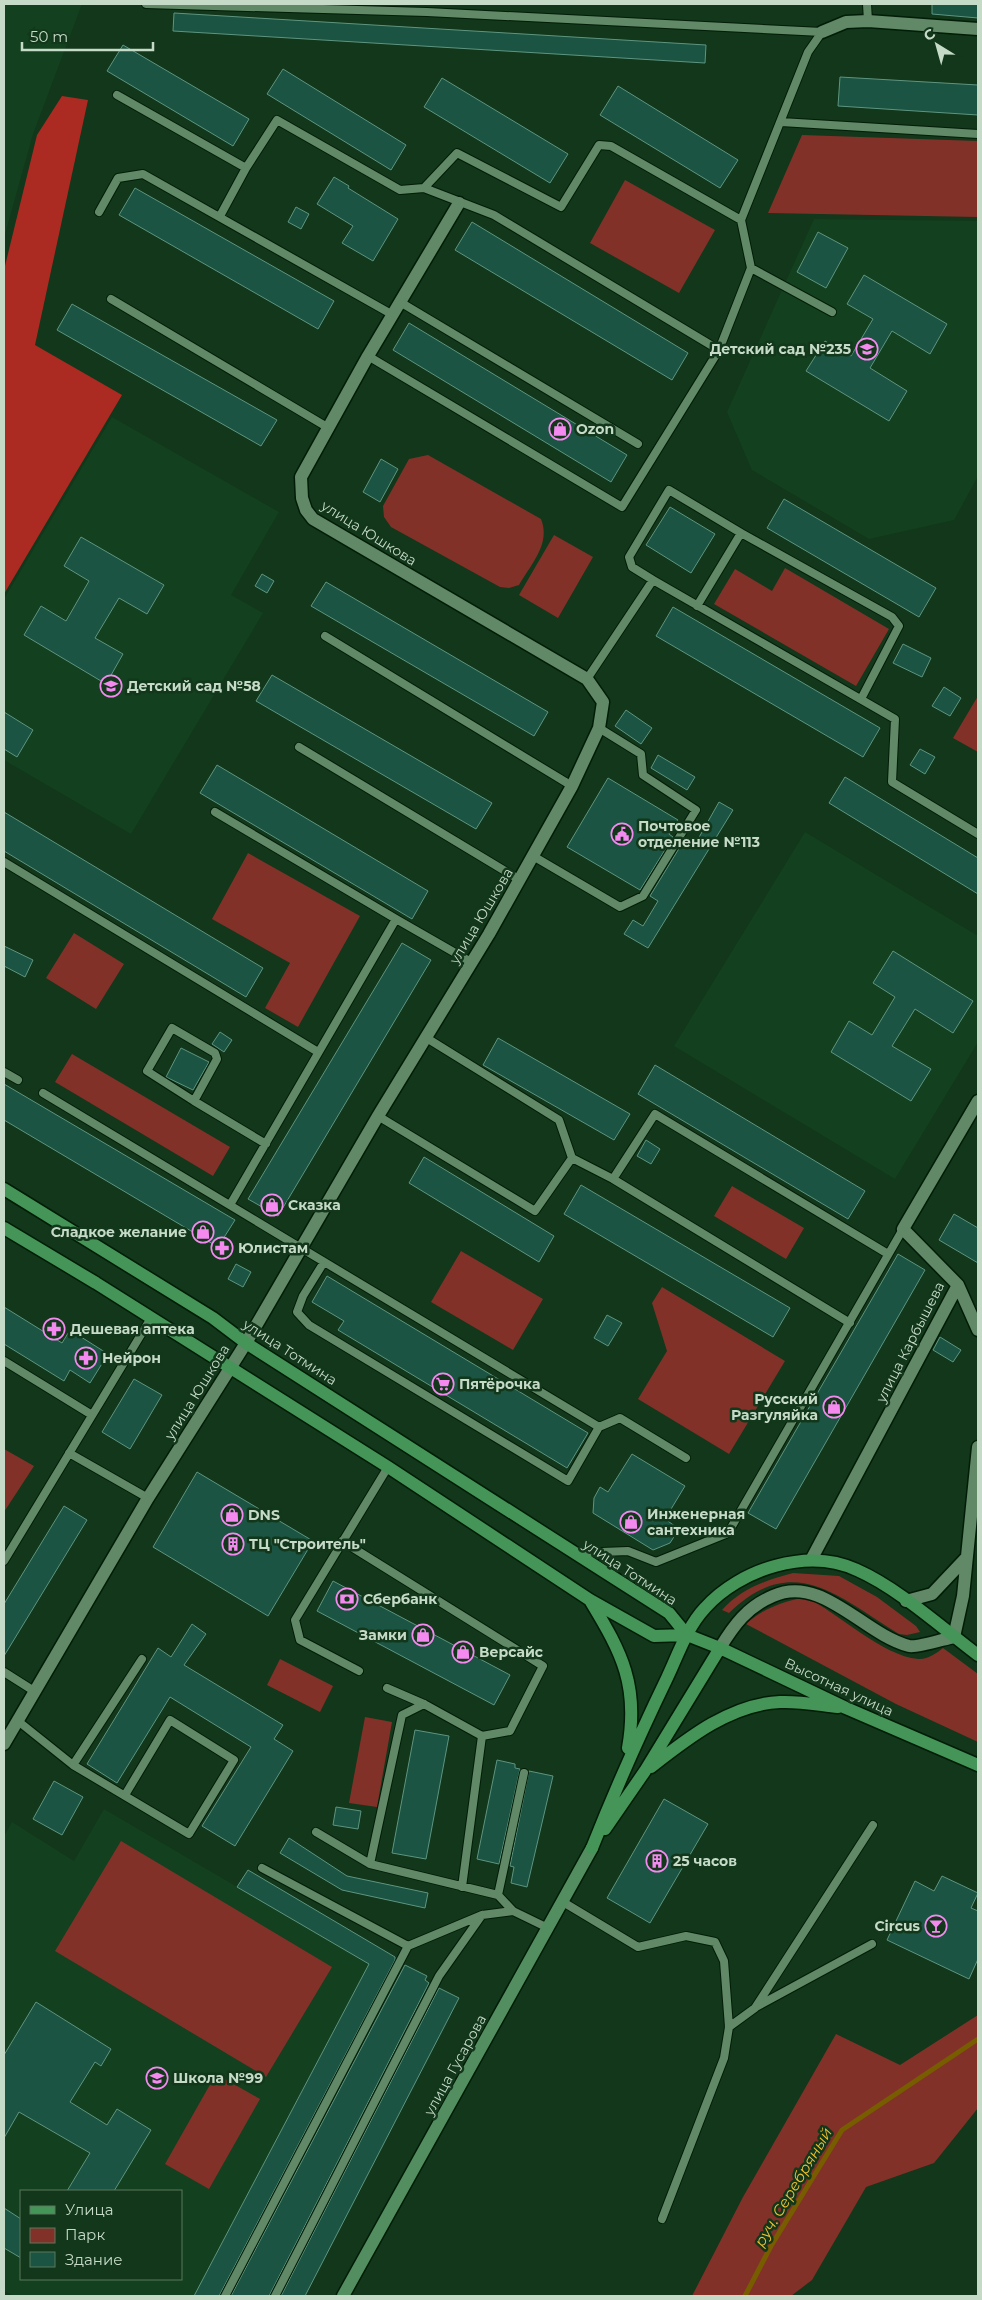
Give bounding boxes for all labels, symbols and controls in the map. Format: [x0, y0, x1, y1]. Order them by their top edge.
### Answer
scale bar [22, 20, 154, 52]
north arrow [912, 20, 962, 70]
text: С [920, 24, 939, 45]
text: 50 m [30, 27, 68, 46]
school or university icon: Детский сад №235 [855, 337, 879, 361]
place label: Детский сад №235 [710, 340, 851, 358]
shop icon: Ozon [548, 417, 572, 441]
place label: Ozon [576, 420, 614, 438]
street label: улица Юшкова [317, 496, 420, 570]
school or university icon: Детский сад №58 [99, 674, 123, 698]
place label: Детский сад №58 [127, 677, 261, 695]
place label: Почтовое отделение №113 [638, 817, 760, 851]
public building icon: Почтовое отделение №113 [610, 822, 634, 846]
street label: улица Юшкова [445, 865, 517, 968]
shop icon: Сказка [260, 1193, 284, 1217]
place label: Сказка [288, 1196, 341, 1214]
shop icon: Сладкое желание [191, 1220, 215, 1244]
place label: Сладкое желание [51, 1223, 187, 1241]
pharmacy icon: Юлистам [210, 1236, 234, 1260]
place label: Юлистам [238, 1239, 308, 1257]
street label: улица Карбышева [871, 1279, 948, 1406]
street label: улица Тотмина [239, 1314, 340, 1389]
pharmacy icon: Дешевая аптека [42, 1317, 66, 1341]
place label: Дешевая аптека [70, 1320, 195, 1338]
street label: улица Юшкова [160, 1341, 234, 1444]
pharmacy icon: Нейрон [74, 1346, 98, 1370]
place label: Нейрон [102, 1349, 161, 1367]
supermarket icon: Пятёрочка [431, 1372, 455, 1396]
place label: Пятёрочка [459, 1375, 540, 1393]
place label: Русский Разгуляйка [731, 1390, 818, 1424]
shop icon: Русский Разгуляйка [822, 1395, 846, 1419]
shop icon: DNS [220, 1503, 244, 1527]
place label: Инженерная сантехника [647, 1505, 745, 1539]
place label: DNS [248, 1506, 280, 1524]
shop icon: Инженерная сантехника [619, 1510, 643, 1534]
building icon: ТЦ "Строитель" [221, 1532, 245, 1556]
street label: улица Тотмина [579, 1534, 680, 1609]
place label: ТЦ "Строитель" [249, 1535, 366, 1553]
bank icon: Сбербанк [335, 1587, 359, 1611]
place label: Сбербанк [363, 1590, 437, 1608]
shop icon: Замки [411, 1623, 435, 1647]
place label: Замки [358, 1626, 407, 1644]
shop icon: Версайс [451, 1640, 475, 1664]
place label: Версайс [479, 1643, 544, 1661]
street label: Высотная улица [782, 1654, 896, 1720]
building icon: 25 часов [645, 1849, 669, 1873]
place label: 25 часов [673, 1852, 737, 1870]
bar icon: Circus [924, 1914, 948, 1938]
place label: Circus [874, 1917, 921, 1935]
street label: улица Гусарова [419, 2011, 490, 2119]
school or university icon: Школа №99 [145, 2066, 169, 2090]
place label: Школа №99 [173, 2069, 263, 2087]
water label: руч. Серебряный [750, 2124, 836, 2250]
legend [20, 2190, 182, 2280]
text: Улица [65, 2200, 113, 2219]
text: Парк [65, 2225, 105, 2244]
text: Здание [65, 2250, 123, 2269]

